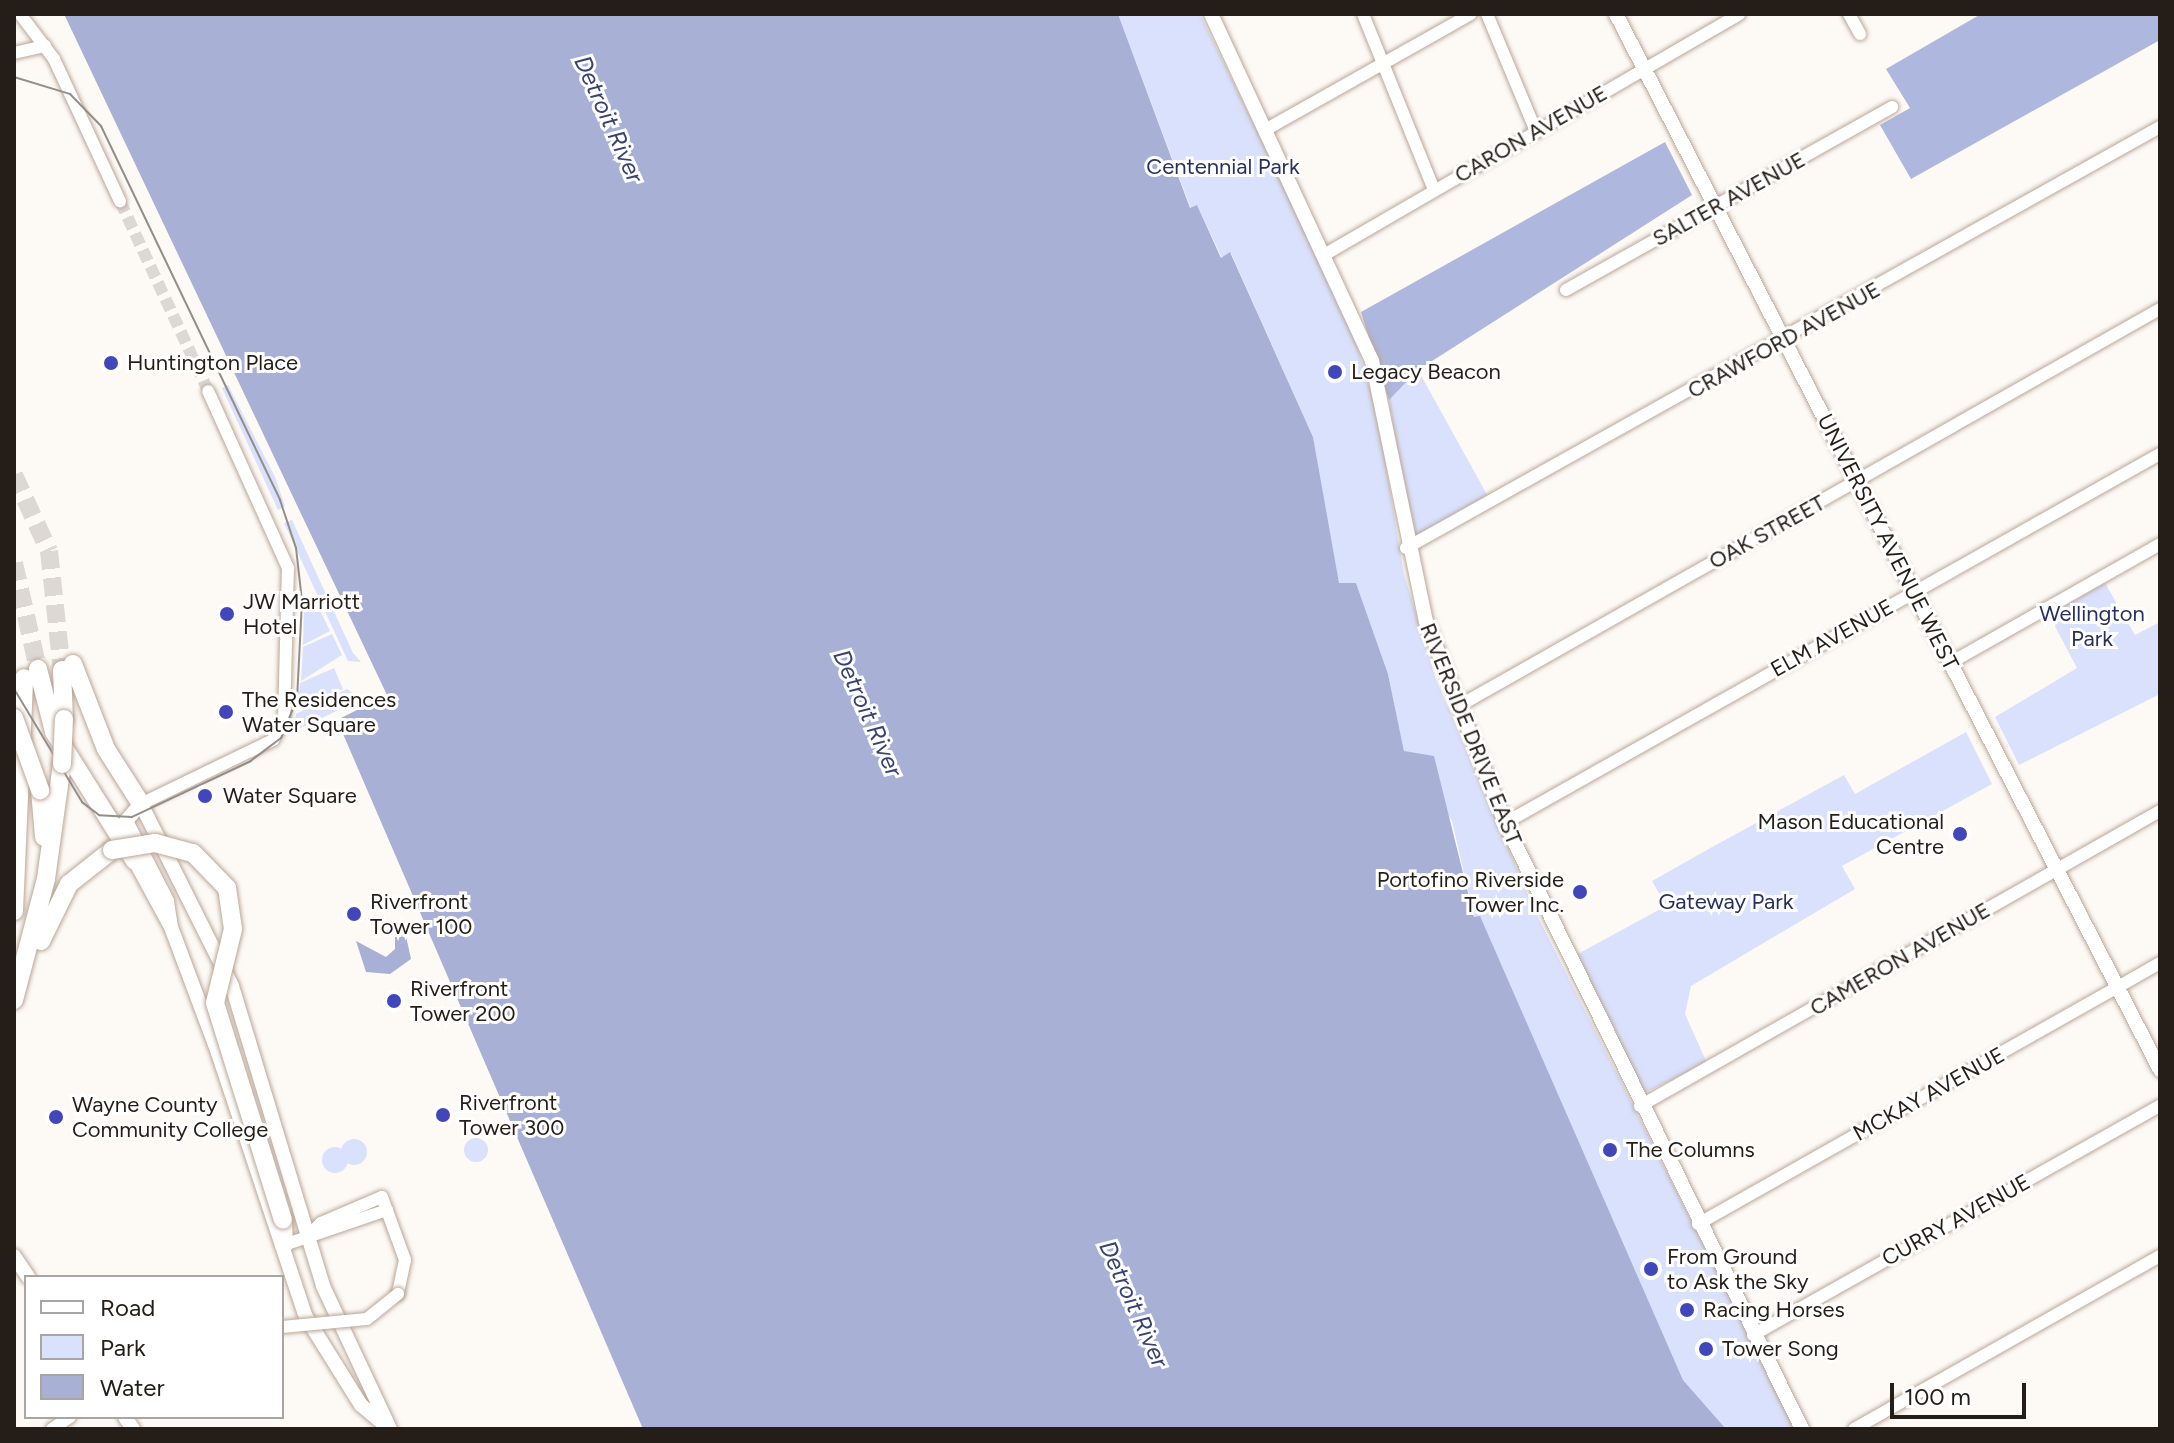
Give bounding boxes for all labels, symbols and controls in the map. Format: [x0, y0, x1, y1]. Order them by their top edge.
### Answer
water label: Detroit River [568, 51, 650, 187]
street label: CARON AVENUE [1450, 80, 1612, 188]
street label: SALTER AVENUE [1648, 146, 1810, 252]
park label: Centennial Park [1146, 154, 1300, 180]
street label: CRAWFORD AVENUE [1683, 276, 1885, 404]
place label: Huntington Place [127, 350, 298, 376]
marker: Huntington Place [102, 354, 120, 372]
place label: Legacy Beacon [1351, 359, 1501, 385]
marker: Legacy Beacon [1326, 363, 1344, 381]
street label: UNIVERSITY AVENUE WEST [1812, 409, 1964, 675]
street label: OAK STREET [1704, 489, 1830, 575]
place label: JW Marriott Hotel [243, 588, 360, 640]
street label: ELM AVENUE [1766, 593, 1898, 683]
park label: Wellington Park [2039, 600, 2145, 652]
marker: JW Marriott Hotel [218, 605, 236, 623]
street label: RIVERSIDE DRIVE EAST [1414, 619, 1528, 849]
water label: Detroit River [827, 645, 909, 781]
place label: The Residences Water Square [242, 686, 396, 738]
marker: The Residences Water Square [217, 703, 235, 721]
place label: Water Square [223, 783, 357, 809]
marker: Water Square [194, 785, 216, 807]
place label: Mason Educational Centre [1758, 808, 1944, 860]
marker: Mason Educational Centre [1951, 825, 1969, 843]
place label: Portofino Riverside Tower Inc. [1377, 866, 1564, 918]
marker: Portofino Riverside Tower Inc. [1571, 883, 1589, 901]
place label: Riverfront Tower 100 [370, 888, 472, 940]
park label: Gateway Park [1659, 889, 1793, 915]
street label: CAMERON AVENUE [1805, 897, 1995, 1021]
marker: Riverfront Tower 100 [345, 905, 363, 923]
place label: Riverfront Tower 200 [410, 975, 516, 1026]
marker: Riverfront Tower 200 [385, 992, 403, 1010]
street label: MCKAY AVENUE [1849, 1041, 2009, 1147]
place label: Riverfront Tower 300 [459, 1089, 564, 1140]
place label: Wayne County Community College [72, 1091, 268, 1142]
marker: Riverfront Tower 300 [434, 1106, 452, 1124]
marker: Wayne County Community College [47, 1108, 65, 1126]
place label: The Columns [1626, 1137, 1755, 1163]
marker: The Columns [1601, 1141, 1619, 1159]
street label: CURRY AVENUE [1877, 1168, 2035, 1272]
water label: Detroit River [1093, 1236, 1175, 1372]
place label: From Ground to Ask the Sky [1667, 1243, 1808, 1294]
marker: From Ground to Ask the Sky [1642, 1260, 1660, 1278]
legend [24, 1275, 284, 1419]
text: Road [100, 1293, 155, 1322]
place label: Racing Horses [1703, 1297, 1845, 1323]
marker: Racing Horses [1678, 1301, 1696, 1319]
text: Park [100, 1333, 146, 1362]
place label: Tower Song [1722, 1336, 1839, 1362]
marker: Tower Song [1697, 1340, 1715, 1358]
scale bar [1894, 1367, 2030, 1417]
text: Water [100, 1373, 165, 1402]
text: 100 m [1904, 1382, 1971, 1411]

